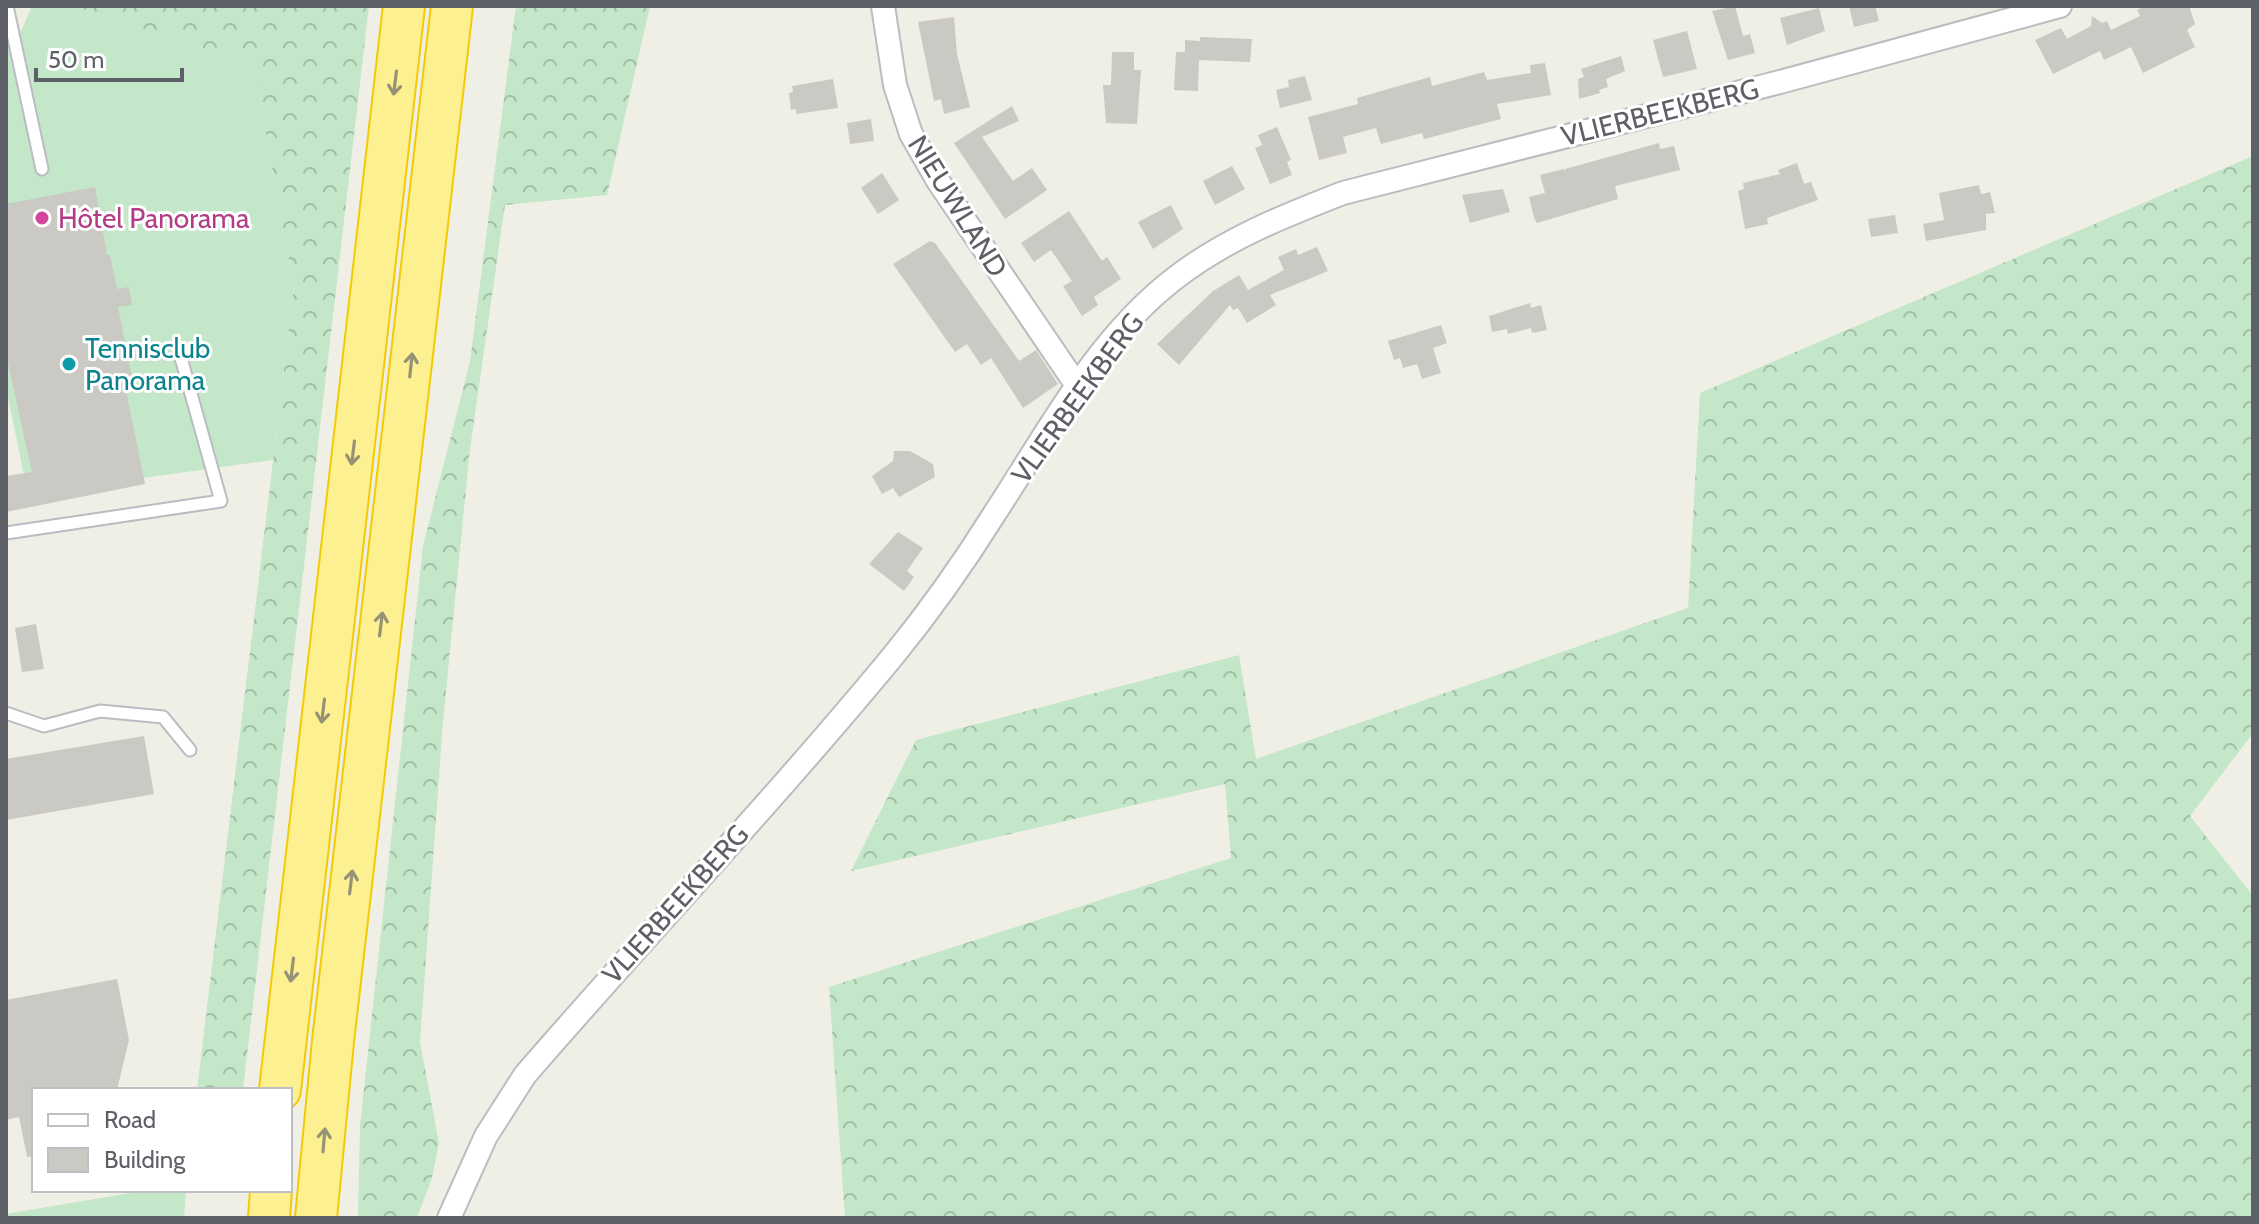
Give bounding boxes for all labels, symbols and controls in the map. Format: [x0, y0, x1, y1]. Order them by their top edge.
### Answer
scale bar [36, 32, 182, 82]
text: 50 m [48, 45, 104, 74]
one-way arrow [388, 70, 403, 96]
street label: VLIERBEEKBERG [1558, 71, 1762, 153]
street label: NIEUWLAND [901, 129, 1015, 283]
place label: Hôtel Panorama [58, 201, 250, 235]
marker: Hôtel Panorama [33, 209, 51, 227]
street label: VLIERBEEKBERG [1004, 306, 1150, 490]
place label: Tennisclub Panorama [85, 331, 210, 397]
one-way arrow [403, 352, 418, 379]
marker: Tennisclub Panorama [60, 355, 78, 373]
one-way arrow [345, 439, 360, 466]
one-way arrow [374, 611, 389, 637]
one-way arrow [315, 697, 330, 724]
street label: VLIERBEEKBERG [595, 818, 755, 990]
one-way arrow [344, 869, 359, 896]
one-way arrow [285, 956, 300, 982]
legend [32, 1088, 292, 1192]
text: Road [104, 1105, 156, 1134]
one-way arrow [316, 1127, 331, 1154]
text: Building [104, 1145, 186, 1174]

